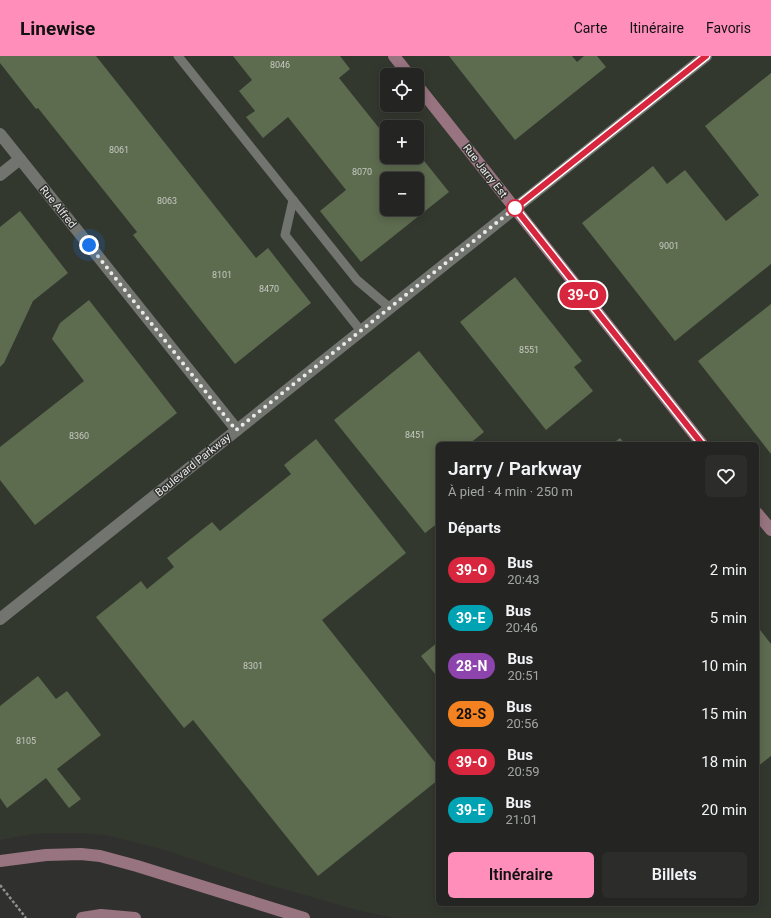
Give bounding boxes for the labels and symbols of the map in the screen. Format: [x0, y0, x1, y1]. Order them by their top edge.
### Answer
house number: 8046 [270, 60, 290, 70]
street label: Rue Jarry Est [460, 142, 510, 201]
house number: 8061 [109, 145, 129, 155]
house number: 8070 [352, 167, 372, 177]
street label: Rue Alfred [37, 183, 79, 231]
house number: 8063 [157, 196, 177, 206]
unlabelled marker [506, 199, 524, 217]
your location [79, 235, 99, 255]
house number: 9001 [659, 241, 679, 251]
house number: 8101 [212, 270, 232, 280]
line badge: 39-O [555, 282, 611, 308]
house number: 8470 [259, 284, 279, 294]
house number: 8551 [519, 345, 539, 355]
street label: Boulevard Parkway [153, 430, 234, 499]
house number: 8451 [405, 430, 425, 440]
house number: 8360 [69, 431, 89, 441]
house number: 8301 [243, 661, 263, 671]
house number: 8105 [16, 736, 36, 746]

